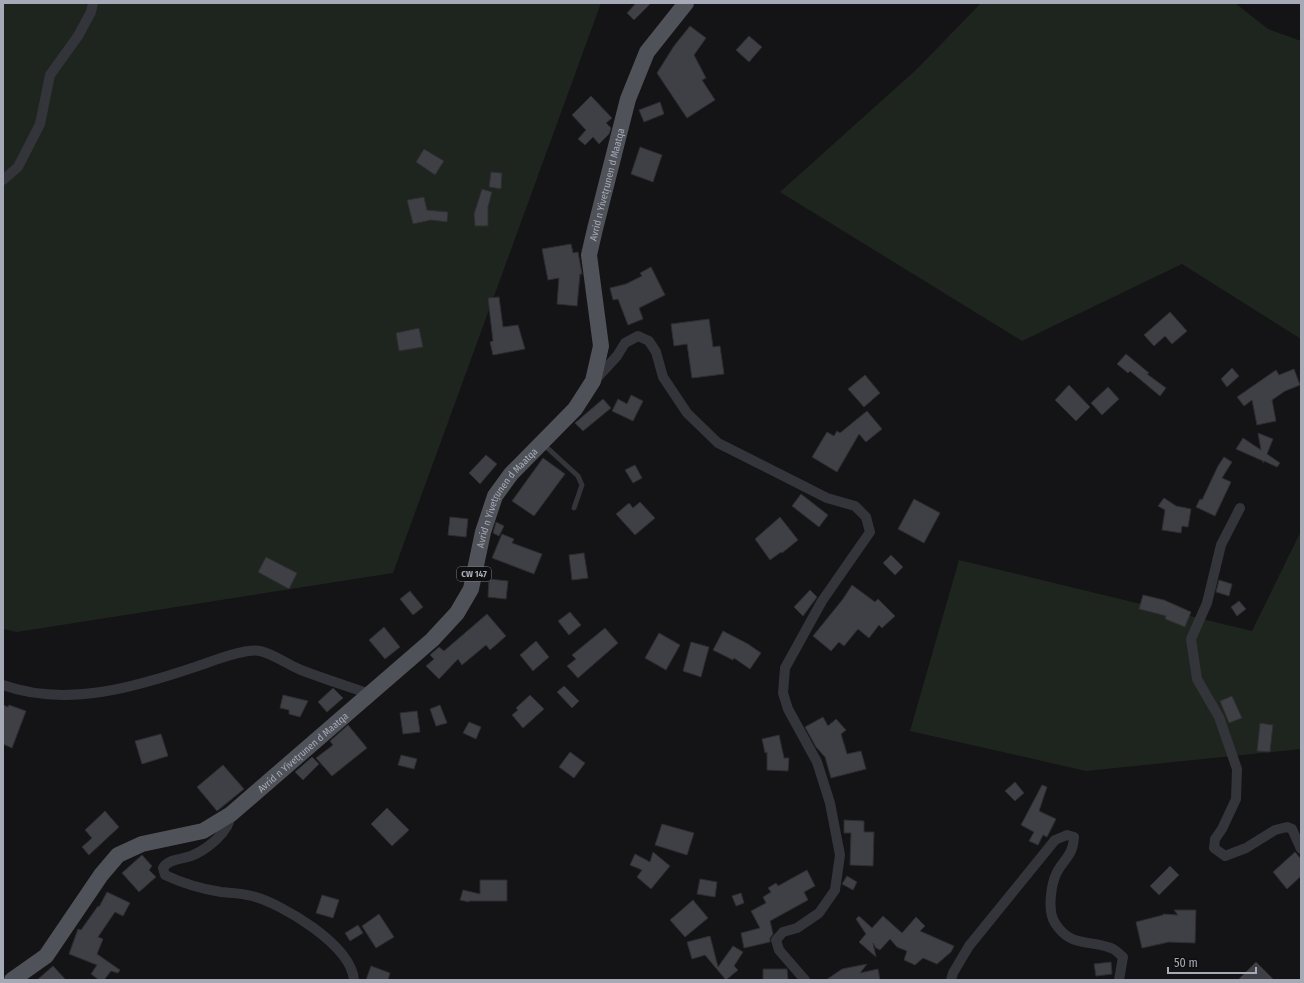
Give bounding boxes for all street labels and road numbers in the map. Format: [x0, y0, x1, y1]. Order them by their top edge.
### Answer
street label: Avrid n Yivetṛunen d Maatqa [587, 127, 627, 242]
street label: Avrid n Yivetṛunen d Maatqa [475, 446, 540, 549]
road number: CW 147 [457, 567, 491, 581]
street label: Avrid n Yivetṛunen d Maatqa [255, 710, 351, 795]

